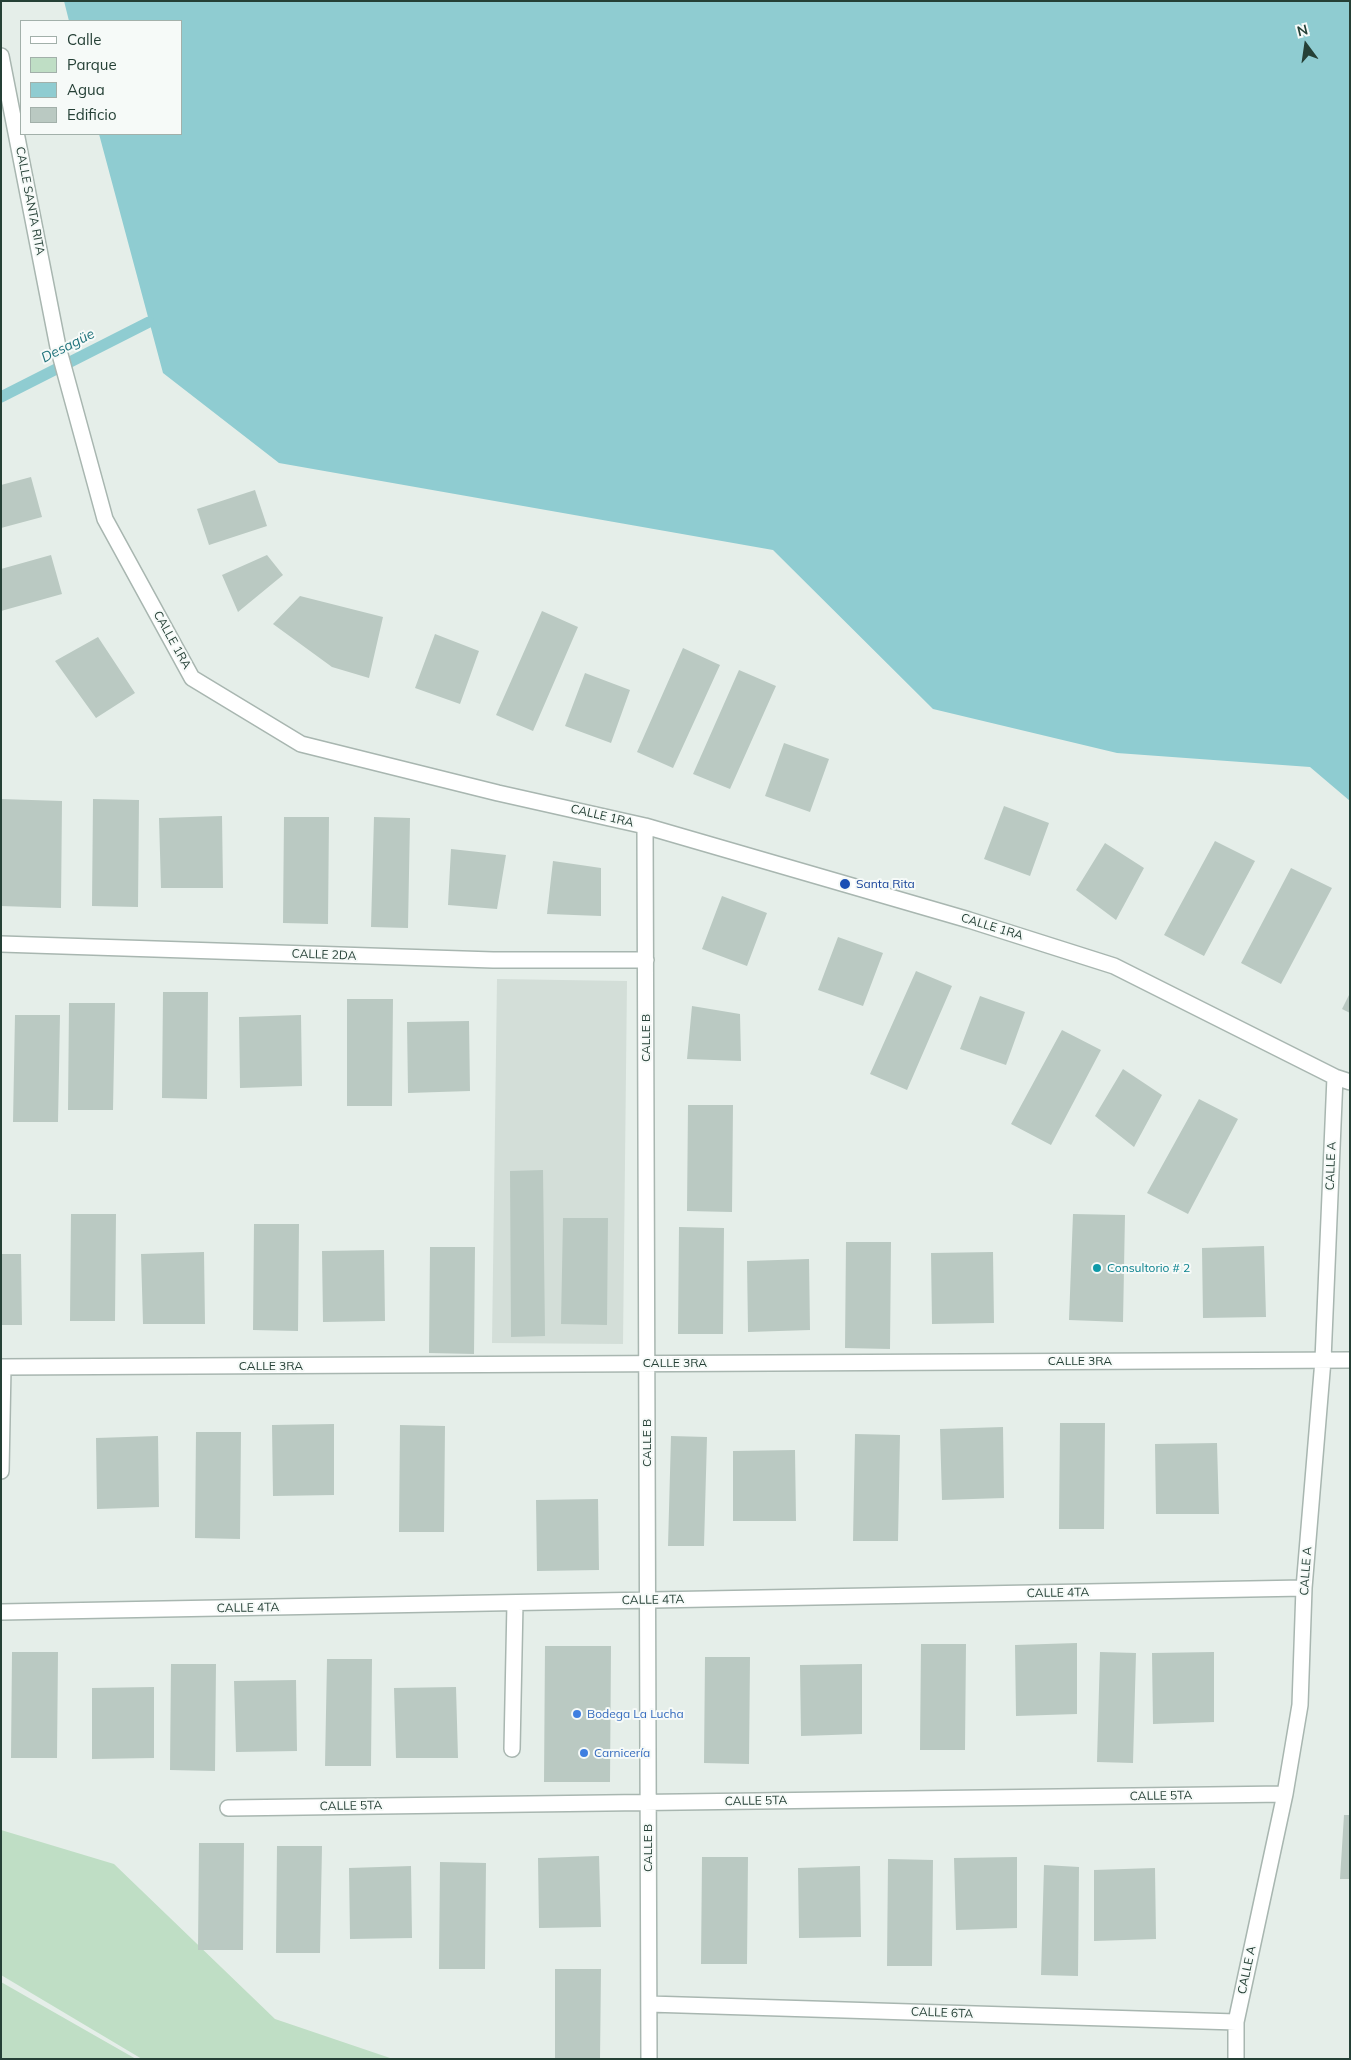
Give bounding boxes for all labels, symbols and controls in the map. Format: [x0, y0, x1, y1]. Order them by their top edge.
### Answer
legend [20, 20, 182, 135]
north arrow [1281, 20, 1331, 70]
text: N [1295, 20, 1310, 40]
text: Calle [67, 30, 101, 49]
text: Parque [67, 55, 117, 74]
text: Agua [67, 80, 105, 99]
text: Edificio [67, 105, 117, 124]
street label: CALLE SANTA RITA [12, 146, 48, 256]
water label: Desagüe [39, 325, 97, 367]
street label: CALLE 1RA [150, 608, 194, 672]
street label: CALLE 1RA [569, 802, 635, 830]
marker: Santa Rita [838, 877, 852, 891]
place label: Santa Rita [856, 877, 915, 891]
street label: CALLE 1RA [959, 911, 1025, 943]
street label: CALLE 2DA [291, 947, 357, 963]
street label: CALLE B [639, 1014, 653, 1062]
street label: CALLE A [1323, 1141, 1339, 1191]
place label: Consultorio # 2 [1107, 1261, 1190, 1275]
marker: Consultorio # 2 [1091, 1262, 1103, 1274]
street label: CALLE 3RA [1048, 1354, 1112, 1368]
street label: CALLE 3RA [643, 1356, 707, 1370]
street label: CALLE 3RA [239, 1359, 303, 1373]
street label: CALLE B [640, 1419, 654, 1467]
street label: CALLE A [1297, 1546, 1315, 1596]
street label: CALLE 4TA [1027, 1585, 1089, 1601]
street label: CALLE 4TA [622, 1592, 684, 1608]
street label: CALLE 4TA [217, 1600, 279, 1616]
place label: Bodega La Lucha [587, 1707, 684, 1721]
marker: Bodega La Lucha [571, 1708, 583, 1720]
place label: Carnicería [594, 1746, 650, 1760]
marker: Carnicería [578, 1747, 590, 1759]
street label: CALLE 5TA [1130, 1788, 1192, 1804]
street label: CALLE 5TA [725, 1793, 787, 1809]
street label: CALLE 5TA [320, 1798, 382, 1814]
street label: CALLE B [641, 1824, 655, 1872]
street label: CALLE A [1235, 1945, 1259, 1995]
street label: CALLE 6TA [911, 2005, 973, 2021]

